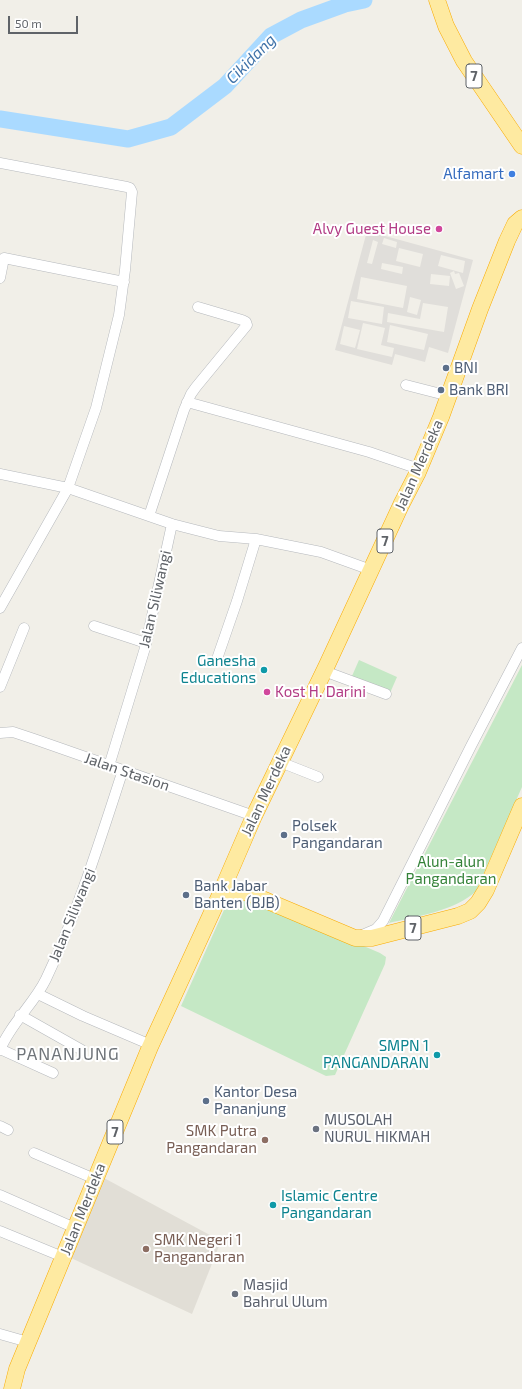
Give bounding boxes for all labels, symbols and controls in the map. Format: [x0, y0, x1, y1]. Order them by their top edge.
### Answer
scale bar [10, 8, 80, 34]
text: 50 m [15, 16, 42, 30]
water label: Cikidang [222, 30, 280, 88]
road number: 7 [466, 64, 482, 88]
place label: Alfamart [443, 165, 504, 183]
marker: Alfamart [507, 169, 517, 179]
place label: Alvy Guest House [313, 220, 431, 238]
marker: Alvy Guest House [434, 224, 444, 234]
place label: BNI [454, 359, 478, 377]
marker: BNI [441, 363, 451, 373]
place label: Bank BRI [449, 381, 509, 399]
marker: Bank BRI [436, 385, 446, 395]
street label: Jalan Merdeka [391, 417, 447, 513]
road number: 7 [377, 529, 393, 553]
street label: Jalan Siliwangi [135, 548, 175, 650]
place label: Ganesha Educations [181, 652, 256, 687]
marker: Ganesha Educations [259, 665, 269, 675]
place label: Kost H. Darini [275, 683, 366, 701]
marker: Kost H. Darini [262, 687, 272, 697]
street label: Jalan Merdeka [237, 743, 295, 839]
street label: Jalan Stasion [82, 749, 172, 795]
place label: Polsek Pangandaran [292, 817, 383, 852]
marker: Polsek Pangandaran [279, 830, 289, 840]
park label: Alun-alun Pangandaran [406, 853, 496, 888]
street label: Jalan Siliwangi [45, 865, 99, 965]
place label: Bank Jabar Banten (BJB) [194, 877, 280, 912]
marker: Bank Jabar Banten (BJB) [181, 890, 191, 900]
road number: 7 [405, 916, 421, 940]
place label: SMPN 1 PANGANDARAN [323, 1037, 429, 1072]
district label: PANANJUNG [16, 1044, 120, 1064]
marker: SMPN 1 PANGANDARAN [432, 1050, 442, 1060]
place label: Kantor Desa Pananjung [214, 1083, 297, 1118]
marker: Kantor Desa Pananjung [201, 1096, 211, 1106]
place label: MUSOLAH NURUL HIKMAH [324, 1111, 430, 1146]
road number: 7 [107, 1120, 123, 1144]
place label: SMK Putra Pangandaran [166, 1122, 257, 1157]
marker: MUSOLAH NURUL HIKMAH [311, 1124, 321, 1134]
marker: SMK Putra Pangandaran [260, 1135, 270, 1145]
street label: Jalan Merdeka [56, 1160, 110, 1258]
place label: Islamic Centre Pangandaran [281, 1187, 378, 1222]
marker: Islamic Centre Pangandaran [268, 1200, 278, 1210]
place label: SMK Negeri 1 Pangandaran [154, 1231, 245, 1266]
marker: SMK Negeri 1 Pangandaran [141, 1244, 151, 1254]
place label: Masjid Bahrul Ulum [243, 1276, 328, 1311]
marker: Masjid Bahrul Ulum [230, 1289, 240, 1299]

